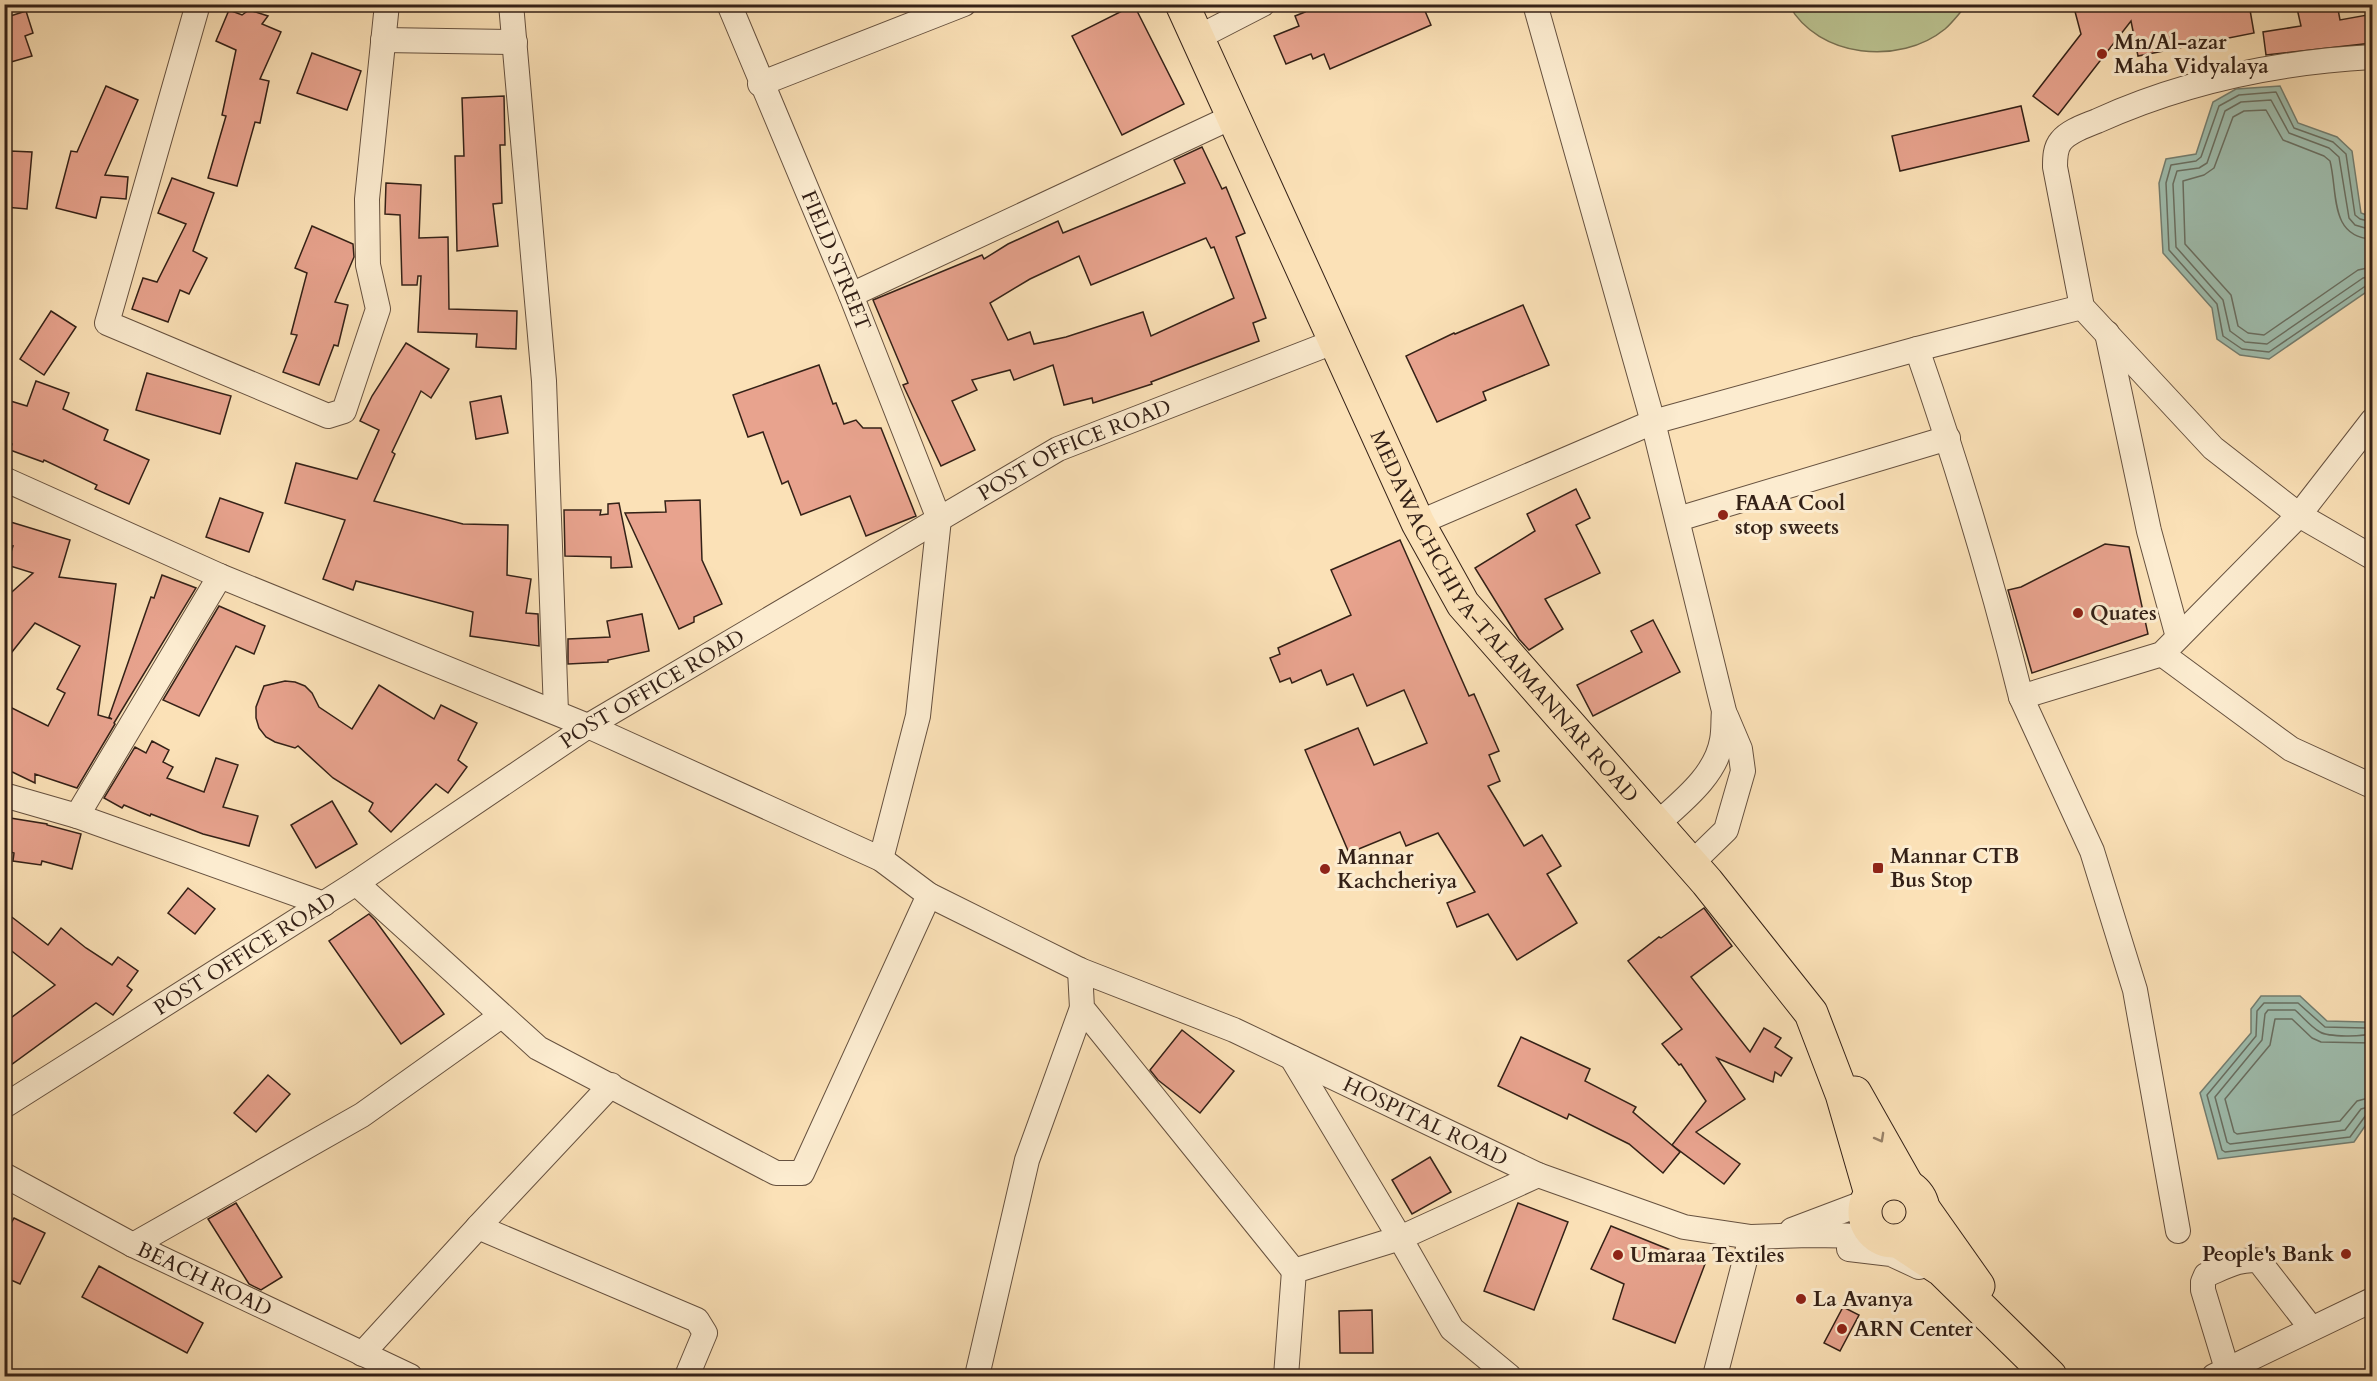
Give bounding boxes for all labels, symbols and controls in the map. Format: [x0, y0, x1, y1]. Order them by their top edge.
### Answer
place label: Mn/Al-azar Maha Vidyalaya [2114, 28, 2269, 81]
marker: Mn/Al-azar Maha Vidyalaya [2095, 47, 2109, 61]
street label: FIELD STREET [794, 186, 878, 335]
street label: POST OFFICE ROAD [973, 392, 1175, 508]
street label: MEDAWACHCHIYA-TALAIMANNAR ROAD [1363, 426, 1645, 809]
place label: FAAA Cool stop sweets [1735, 489, 1845, 542]
marker: FAAA Cool stop sweets [1716, 508, 1730, 522]
place label: Quates [2090, 599, 2157, 628]
marker: Quates [2071, 606, 2085, 620]
street label: POST OFFICE ROAD [554, 623, 750, 756]
place label: Mannar CTB Bus Stop [1890, 842, 2019, 895]
place label: Mannar Kachcheriya [1337, 843, 1458, 896]
marker: Mannar CTB Bus Stop [1871, 861, 1885, 875]
marker: Mannar Kachcheriya [1318, 862, 1332, 876]
street label: POST OFFICE ROAD [148, 885, 342, 1023]
street label: HOSPITAL ROAD [1338, 1070, 1512, 1173]
one-way arrow [1873, 1131, 1884, 1142]
street label: BEACH ROAD [132, 1235, 277, 1324]
place label: People's Bank [2202, 1240, 2334, 1269]
place label: Umaraa Textiles [1630, 1241, 1785, 1270]
marker: People's Bank [2339, 1247, 2353, 1261]
marker: Umaraa Textiles [1611, 1248, 1625, 1262]
place label: La Avanya [1813, 1285, 1914, 1314]
marker: La Avanya [1794, 1292, 1808, 1306]
place label: ARN Center [1854, 1315, 1973, 1344]
marker: ARN Center [1835, 1322, 1849, 1336]

